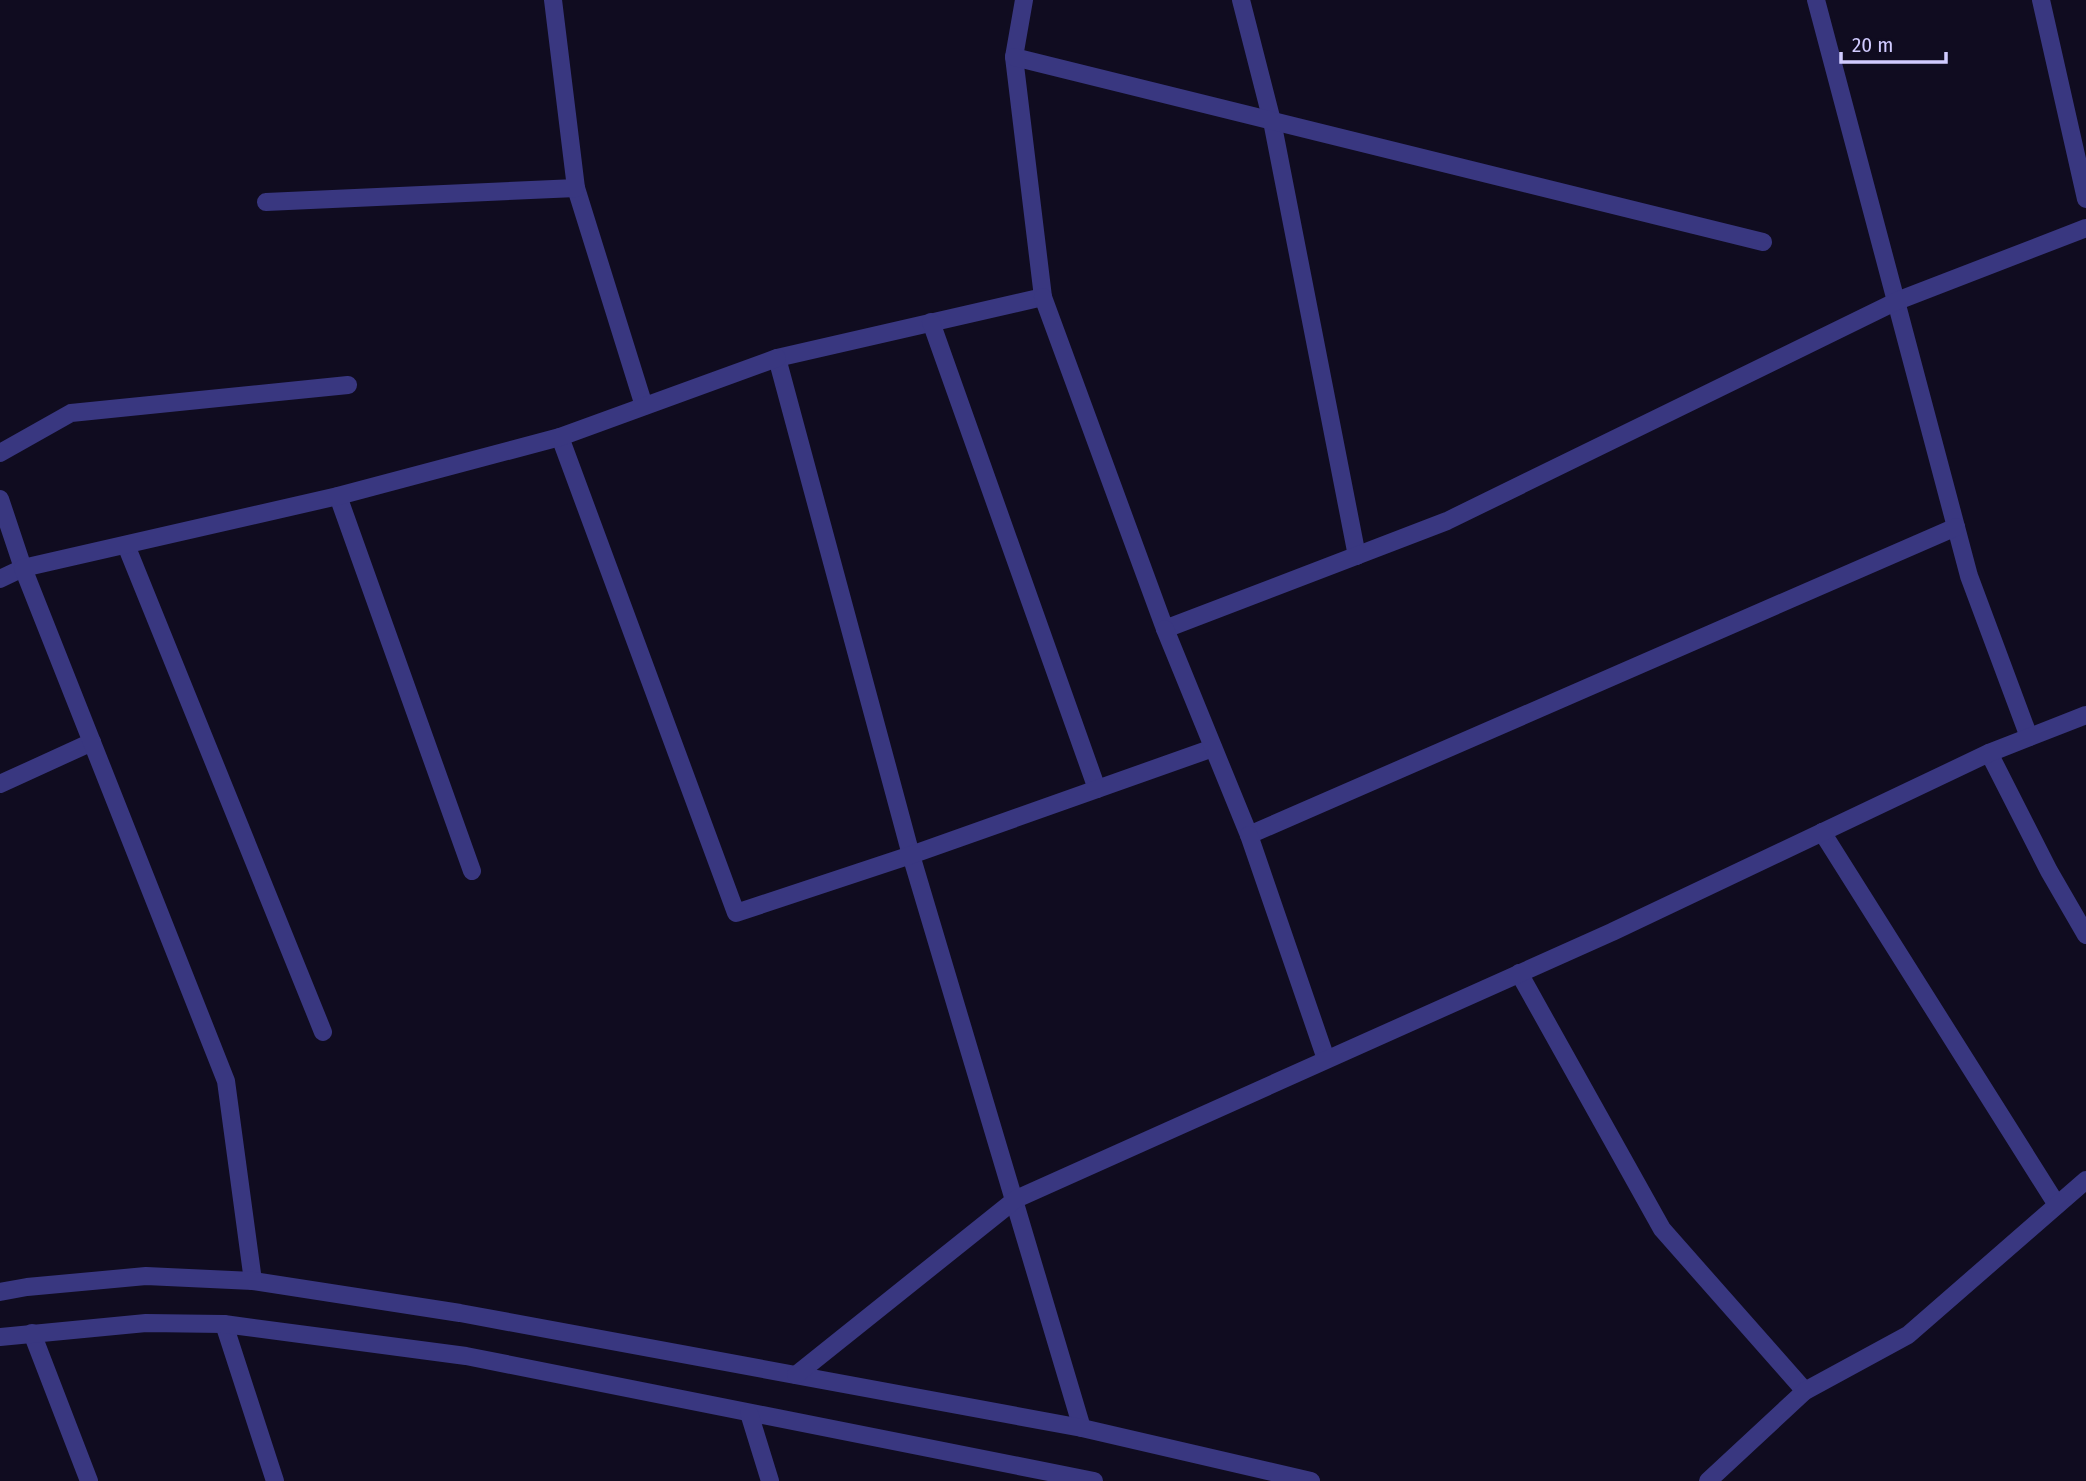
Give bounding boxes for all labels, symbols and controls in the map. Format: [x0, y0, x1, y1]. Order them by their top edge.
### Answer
scale bar [1841, 21, 1946, 65]
text: 20 m [1852, 32, 1893, 58]

